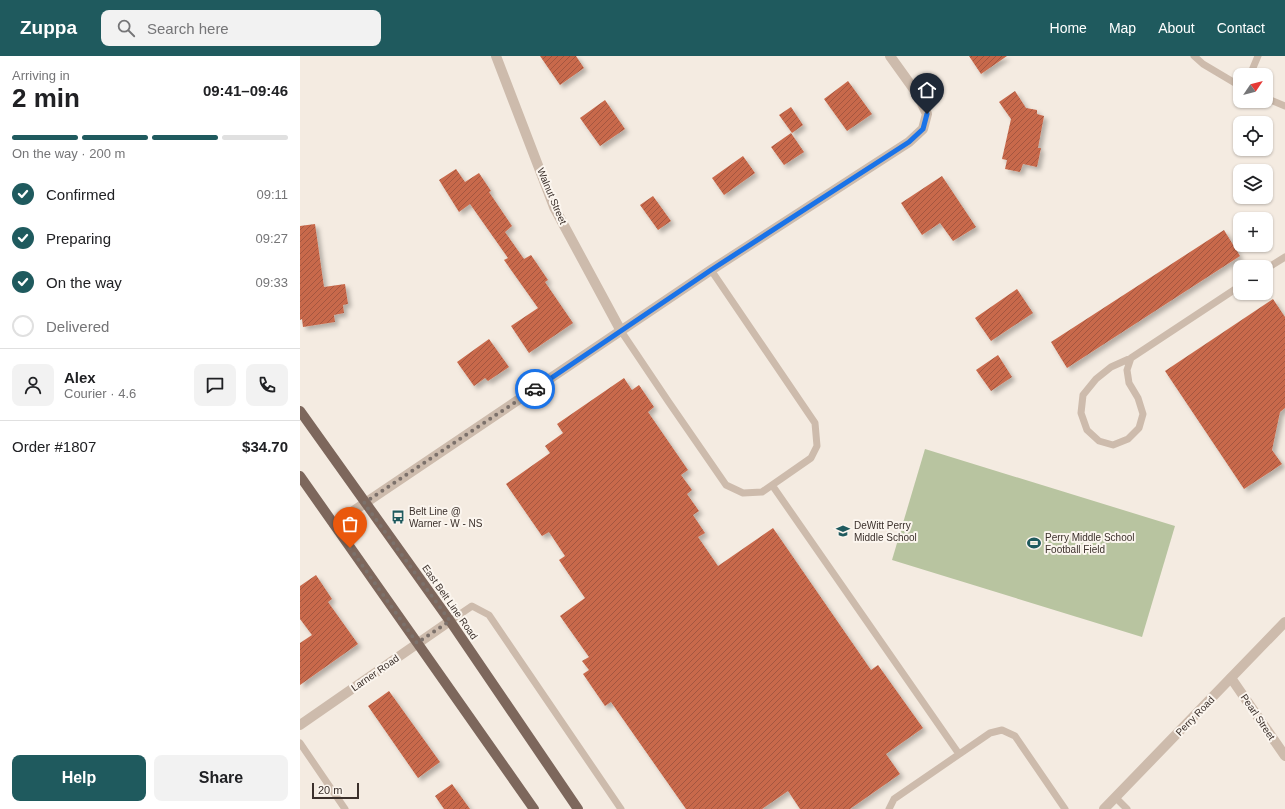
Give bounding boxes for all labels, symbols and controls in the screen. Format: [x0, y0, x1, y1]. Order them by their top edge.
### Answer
search box [101, 10, 381, 46]
text: Zuppa [20, 17, 77, 38]
icon: search [115, 17, 137, 39]
text: Search here [147, 20, 229, 37]
text: Home [1050, 20, 1087, 36]
text: Map [1109, 20, 1136, 36]
text: About [1158, 20, 1195, 36]
text: Contact [1217, 20, 1265, 36]
text: Arriving in [12, 68, 70, 83]
north arrow [1233, 68, 1273, 108]
map controls [1233, 68, 1273, 300]
pin [910, 73, 944, 114]
icon: home [916, 79, 938, 101]
text: 09:41–09:46 [203, 82, 288, 99]
text: 2 min [12, 83, 80, 113]
button: locate [1233, 116, 1273, 156]
text: On the way · 200 m [12, 146, 125, 161]
button: layers [1233, 164, 1273, 204]
street label: Walnut Street [535, 166, 569, 226]
icon: check [12, 183, 34, 205]
text: Confirmed [46, 186, 115, 203]
text: 09:11 [256, 187, 288, 202]
button: + [1233, 212, 1273, 252]
icon: check [12, 227, 34, 249]
text: Preparing [46, 230, 111, 247]
text: 09:27 [255, 231, 288, 246]
button: − [1233, 260, 1273, 300]
icon: check [12, 271, 34, 293]
text: On the way [46, 274, 122, 291]
text: 09:33 [255, 275, 288, 290]
text: Delivered [46, 318, 109, 335]
button: person [12, 364, 54, 406]
button: chat [194, 364, 236, 406]
button: phone [246, 364, 288, 406]
text: Alex [64, 369, 96, 386]
courier [515, 369, 555, 409]
icon: car [524, 378, 546, 400]
text: Courier · 4.6 [64, 386, 136, 401]
text: Order #1807 [12, 438, 96, 455]
text: $34.70 [242, 438, 288, 455]
place label: Belt Line @ Warner - W - NS [409, 506, 483, 529]
pin [333, 507, 367, 548]
bus stop icon: Belt Line @ Warner - W - NS [390, 509, 406, 525]
icon: bag [339, 513, 361, 535]
place label: DeWitt Perry Middle School [854, 520, 917, 543]
school or university icon: DeWitt Perry Middle School [835, 523, 851, 539]
place label: Perry Middle School Football Field [1045, 532, 1134, 555]
sports icon: Perry Middle School Football Field [1026, 535, 1042, 551]
street label: East Belt Line Road [420, 563, 480, 641]
street label: Larner Road [349, 653, 401, 693]
street label: Pearl Street [1239, 692, 1277, 742]
street label: Perry Road [1173, 694, 1217, 738]
button: Help [12, 755, 146, 801]
button: Share [154, 755, 288, 801]
scale bar [312, 781, 359, 800]
text: 20 m [318, 784, 342, 796]

